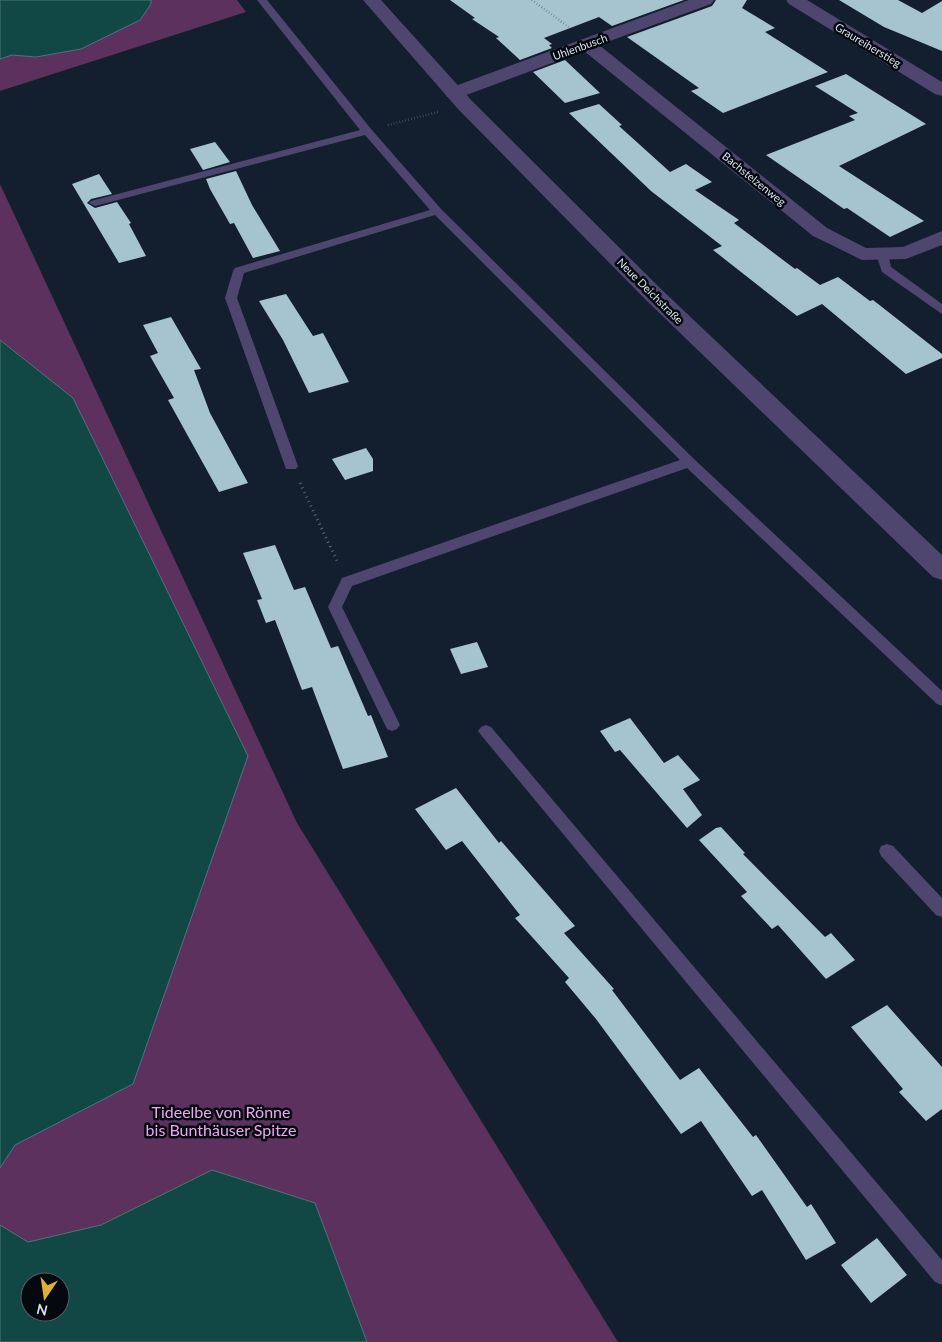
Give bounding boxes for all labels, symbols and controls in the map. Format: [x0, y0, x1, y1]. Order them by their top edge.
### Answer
street label: Graureiherstieg [833, 20, 904, 70]
street label: Uhlenbusch [551, 31, 609, 62]
street label: Bachstelzenweg [720, 149, 789, 208]
street label: Neue Deichstraße [615, 255, 686, 326]
park label: Tideelbe von Rönne bis Bunthäuser Spitze [146, 1102, 296, 1139]
north arrow [20, 1272, 70, 1322]
text: N [35, 1301, 49, 1320]

